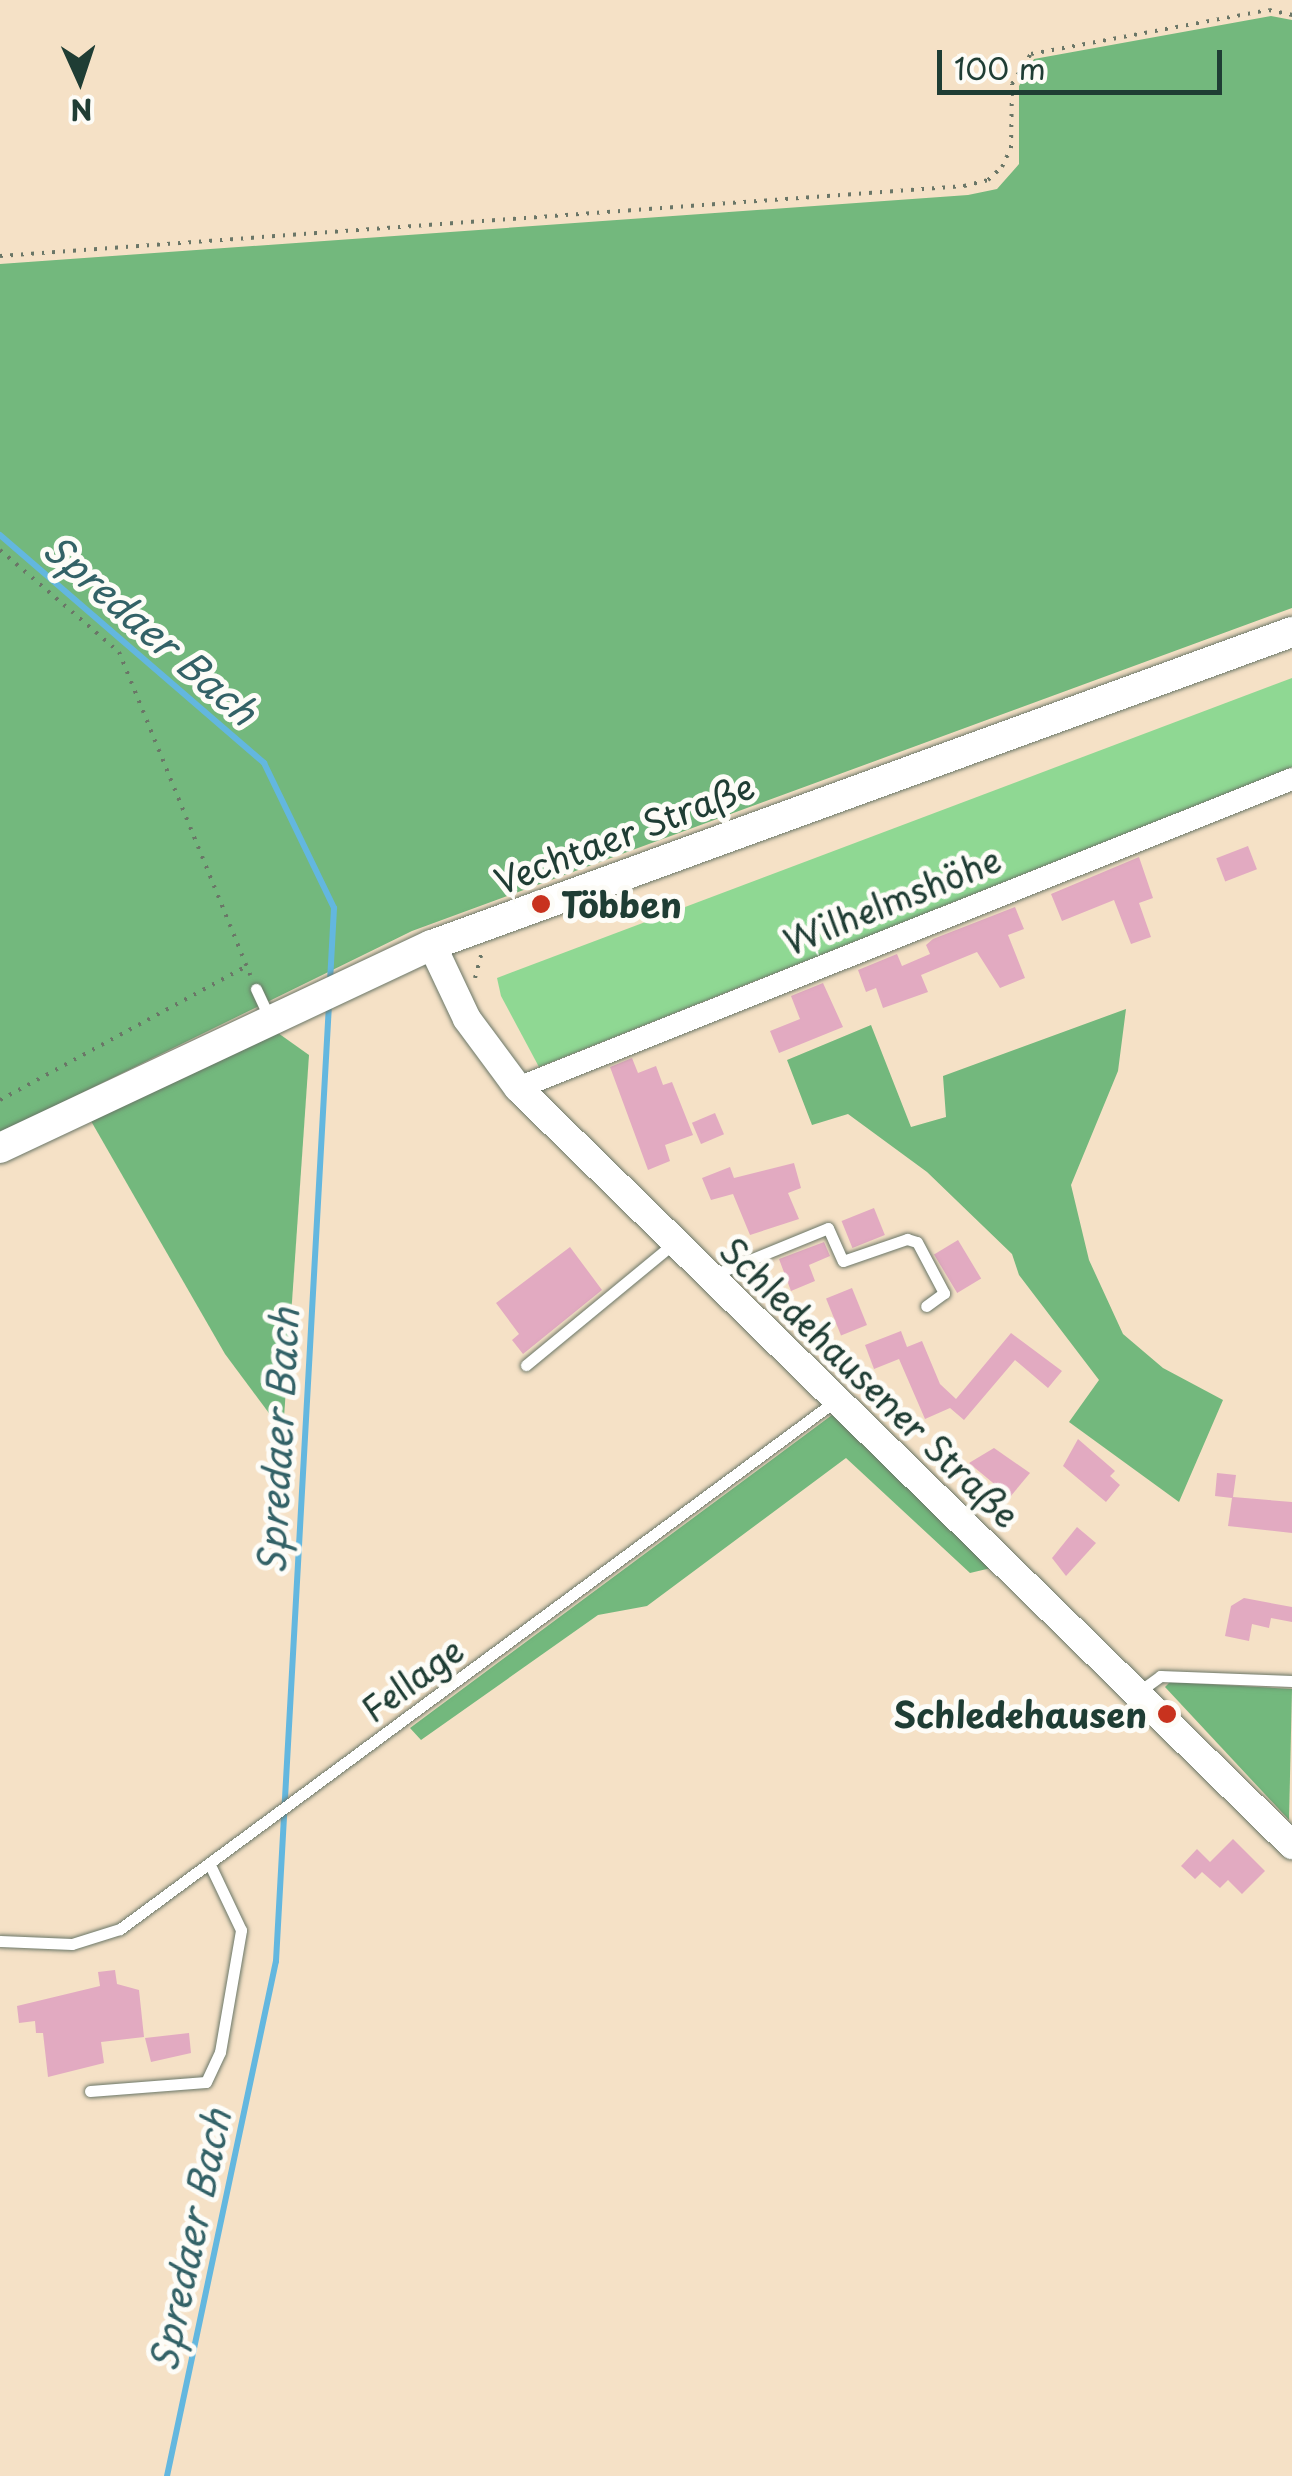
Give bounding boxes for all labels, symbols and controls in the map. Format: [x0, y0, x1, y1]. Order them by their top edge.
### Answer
north arrow [30, 30, 130, 130]
scale bar [942, 30, 1227, 92]
text: 100 m [954, 45, 1046, 90]
text: N [69, 88, 94, 133]
water label: Spredaer Bach [36, 524, 266, 734]
street label: Vechtaer Straße [488, 764, 760, 902]
street label: Wilhelmshöhe [777, 837, 1007, 963]
place label: Többen [561, 883, 682, 925]
marker: Többen [530, 893, 552, 915]
street label: Schledehausener Straße [711, 1227, 1029, 1537]
water label: Spredaer Bach [247, 1307, 307, 1575]
street label: Fellage [353, 1628, 471, 1730]
place label: Schledehausen [893, 1693, 1147, 1735]
marker: Schledehausen [1156, 1703, 1178, 1725]
water label: Spredaer Bach [139, 2105, 239, 2375]

